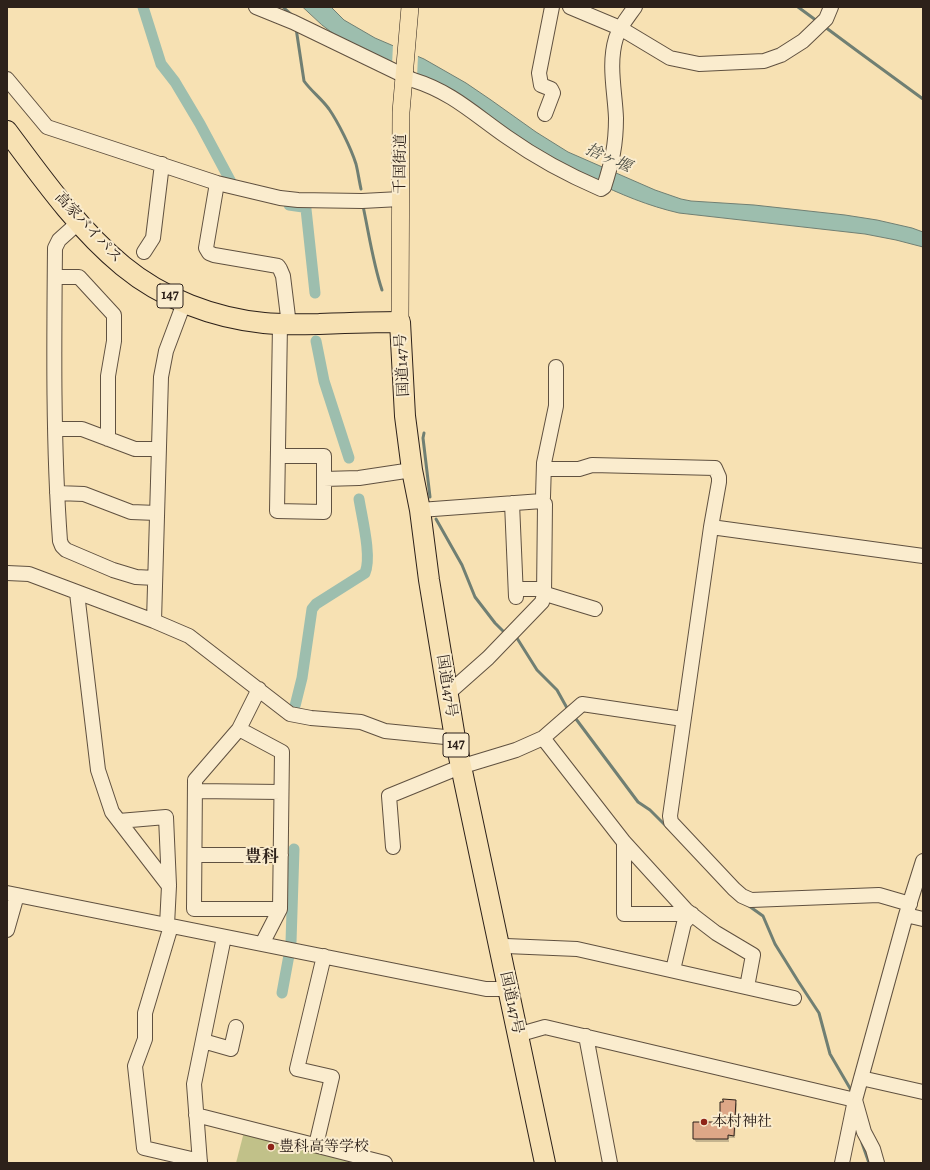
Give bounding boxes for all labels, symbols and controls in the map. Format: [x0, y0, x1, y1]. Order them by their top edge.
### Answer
street label: 千国街道 [391, 134, 411, 194]
water label: 捨ヶ堰 [582, 140, 634, 178]
street label: 高家バイパス [51, 189, 125, 267]
road number: 147 [157, 284, 183, 308]
street label: 国道147号 [392, 333, 414, 397]
street label: 国道147号 [432, 653, 460, 719]
road number: 147 [443, 733, 469, 757]
district label: 豊科 [245, 848, 279, 868]
street label: 国道147号 [496, 970, 526, 1036]
place label: 本村神社 [712, 1113, 772, 1131]
marker: 本村神社 [699, 1117, 709, 1127]
place label: 豊科高等学校 [279, 1138, 369, 1156]
marker: 豊科高等学校 [266, 1142, 276, 1152]

